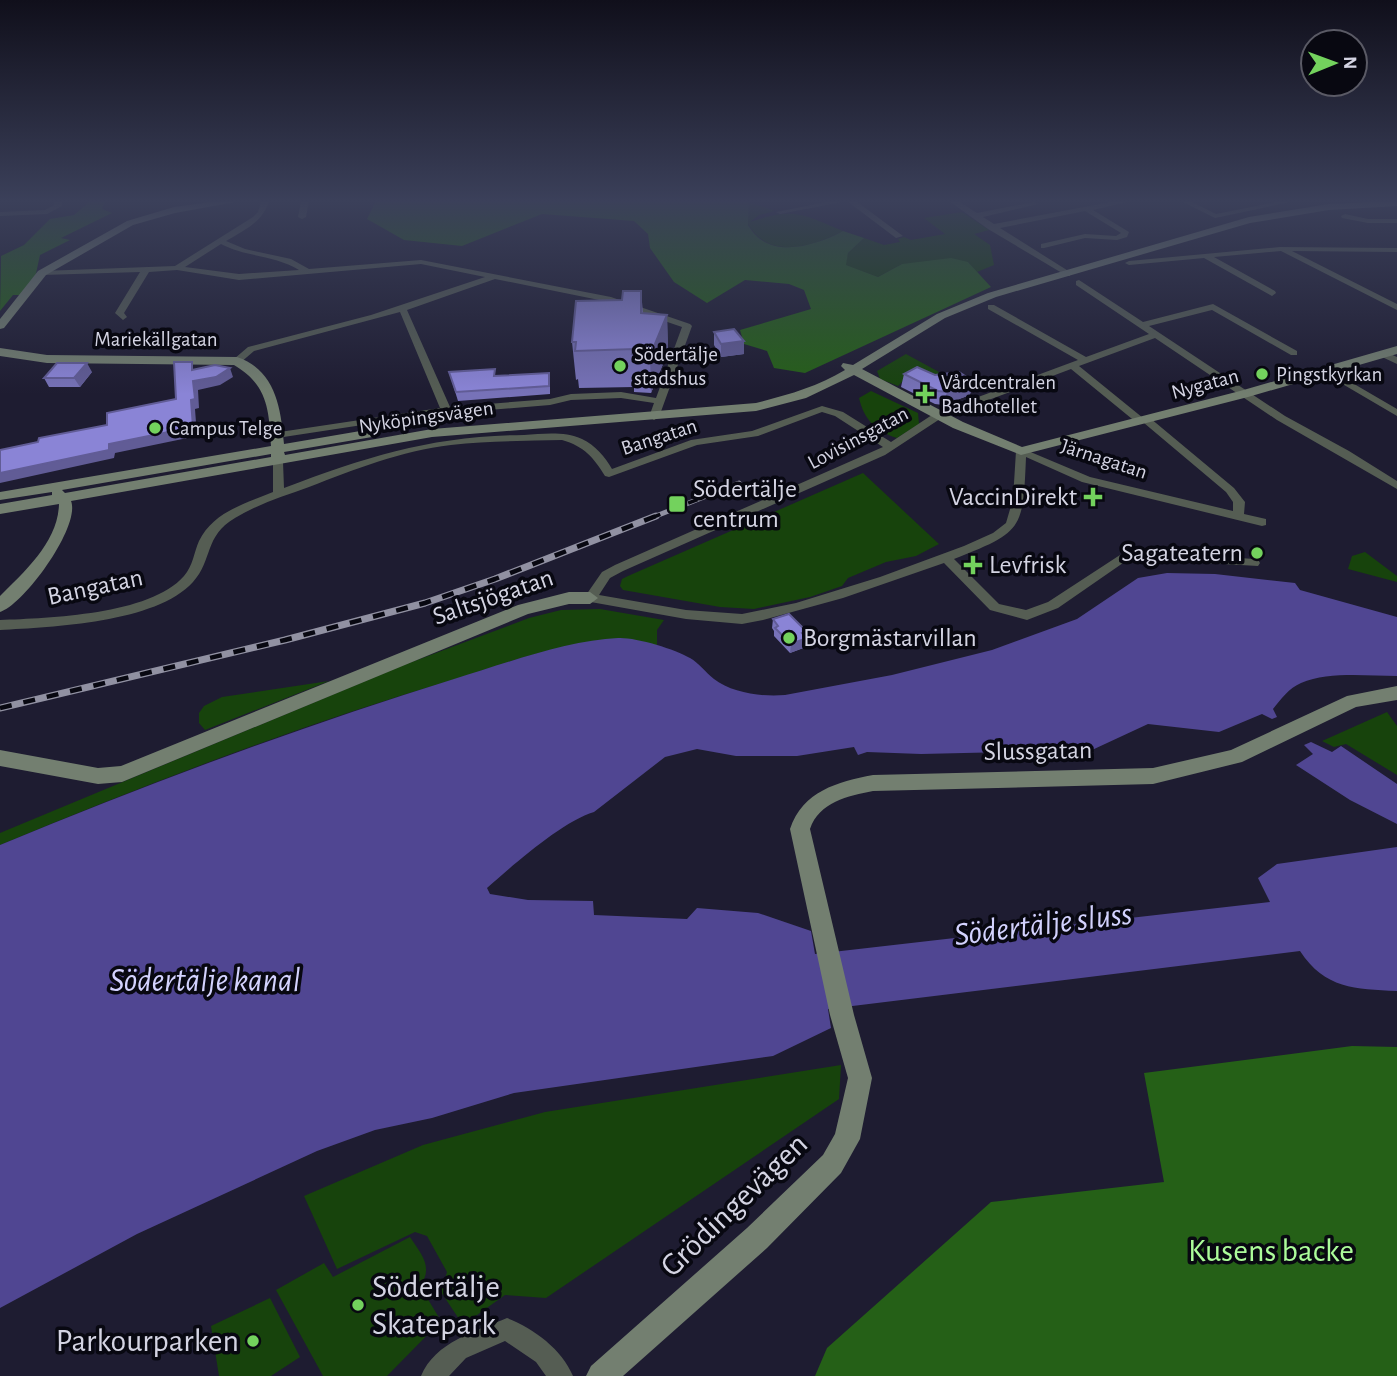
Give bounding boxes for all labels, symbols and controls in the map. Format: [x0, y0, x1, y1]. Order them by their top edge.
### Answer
north arrow [1299, 28, 1369, 98]
text: N [1340, 56, 1359, 70]
street label: Mariekällgatan [94, 329, 218, 350]
place label: Södertälje stadshus [634, 344, 718, 389]
marker: Södertälje stadshus [612, 358, 628, 374]
place label: Pingstkyrkan [1276, 364, 1382, 385]
street label: Nygatan [1169, 365, 1241, 403]
marker: Pingstkyrkan [1254, 366, 1270, 382]
place label: Vårdcentralen Badhotellet [941, 372, 1056, 417]
marker: Vårdcentralen Badhotellet [915, 384, 935, 404]
street label: Nyköpingsvägen [357, 397, 495, 437]
street label: Lovisinsgatan [804, 403, 912, 473]
street label: Bangatan [619, 415, 699, 459]
place label: Campus Telge [169, 418, 283, 439]
marker: Campus Telge [147, 420, 163, 436]
street label: Järnagatan [1058, 435, 1150, 483]
place label: Södertälje centrum [693, 476, 797, 532]
place label: VaccinDirekt [949, 484, 1077, 510]
marker: VaccinDirekt [1083, 487, 1103, 507]
marker: Södertälje centrum [667, 494, 687, 514]
place label: Sagateatern [1121, 540, 1243, 566]
marker: Sagateatern [1249, 545, 1265, 561]
place label: Levfrisk [989, 552, 1067, 578]
marker: Levfrisk [963, 555, 983, 575]
street label: Bangatan [45, 564, 145, 610]
street label: Saltsjögatan [429, 564, 557, 630]
place label: Borgmästarvillan [803, 625, 977, 651]
marker: Borgmästarvillan [781, 630, 797, 646]
street label: Slussgatan [983, 737, 1093, 765]
water label: Södertälje sluss [952, 898, 1134, 952]
water label: Södertälje kanal [109, 965, 301, 998]
street label: Grödingevägen [654, 1127, 814, 1283]
park label: Kusens backe [1188, 1235, 1354, 1267]
place label: Södertälje Skatepark [372, 1271, 500, 1340]
marker: Södertälje Skatepark [350, 1297, 366, 1313]
place label: Parkourparken [56, 1325, 239, 1357]
marker: Parkourparken [245, 1333, 261, 1349]

